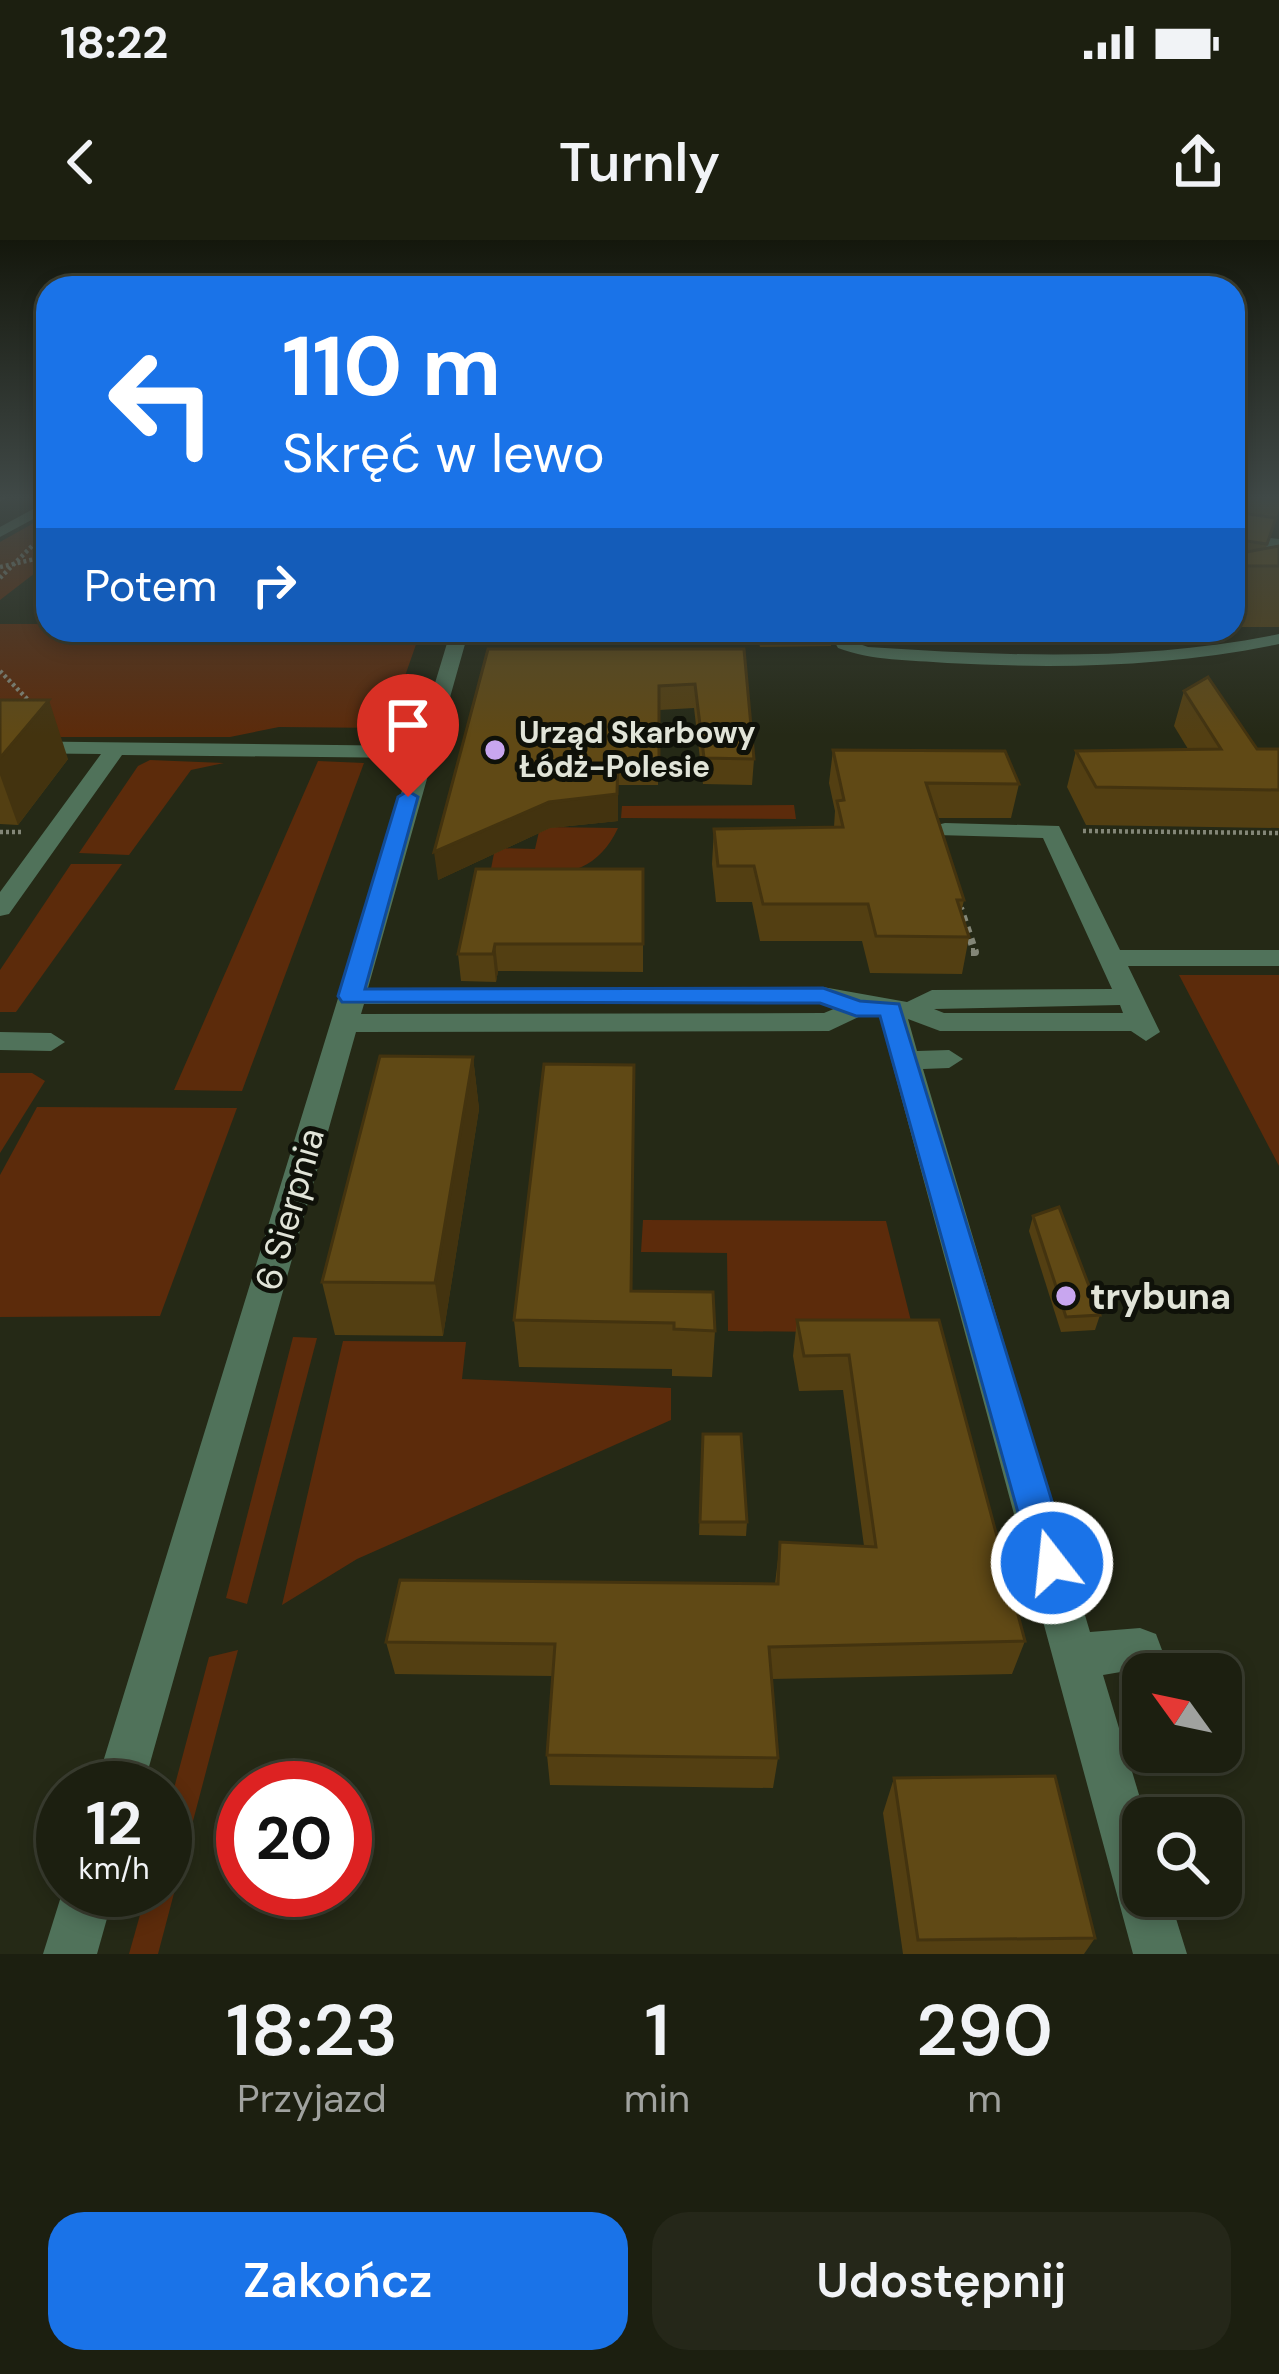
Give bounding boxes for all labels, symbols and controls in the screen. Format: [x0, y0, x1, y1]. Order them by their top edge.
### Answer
text: 18:22 [60, 13, 168, 72]
text: Turnly [559, 127, 720, 198]
icon: back [48, 129, 114, 195]
icon: share [1165, 129, 1231, 195]
text: 110 m [282, 312, 501, 421]
icon: left [84, 324, 240, 480]
text: Skręć w lewo [282, 418, 605, 489]
icon: right [241, 552, 307, 618]
text: Potem [84, 556, 217, 615]
pin [357, 674, 459, 797]
icon: arrive [375, 692, 441, 758]
place label: Urząd Skarbowy Łódż-Polesie [519, 713, 756, 786]
marker: Urząd Skarbowy Łódż-Polesie [482, 737, 508, 763]
street label: 6 Sierpnia [244, 1122, 335, 1296]
place label: trybuna [1090, 1273, 1231, 1320]
marker: trybuna [1053, 1283, 1079, 1309]
position arrow [989, 1500, 1115, 1626]
north arrow [1122, 1653, 1242, 1773]
map controls [1122, 1653, 1242, 1917]
speed limit sign: 20 [216, 1761, 372, 1917]
text: 12 [86, 1784, 142, 1863]
button: search [1122, 1797, 1242, 1917]
text: km/h [79, 1849, 149, 1888]
text: 18:23 [226, 1984, 398, 2077]
text: 1 [644, 1984, 670, 2077]
text: 290 [916, 1984, 1053, 2077]
text: Przyjazd [237, 2073, 387, 2124]
text: min [624, 2073, 690, 2124]
text: m [967, 2073, 1002, 2124]
button: Zakończ [48, 2212, 628, 2350]
button: Udostępnij [652, 2212, 1231, 2350]

